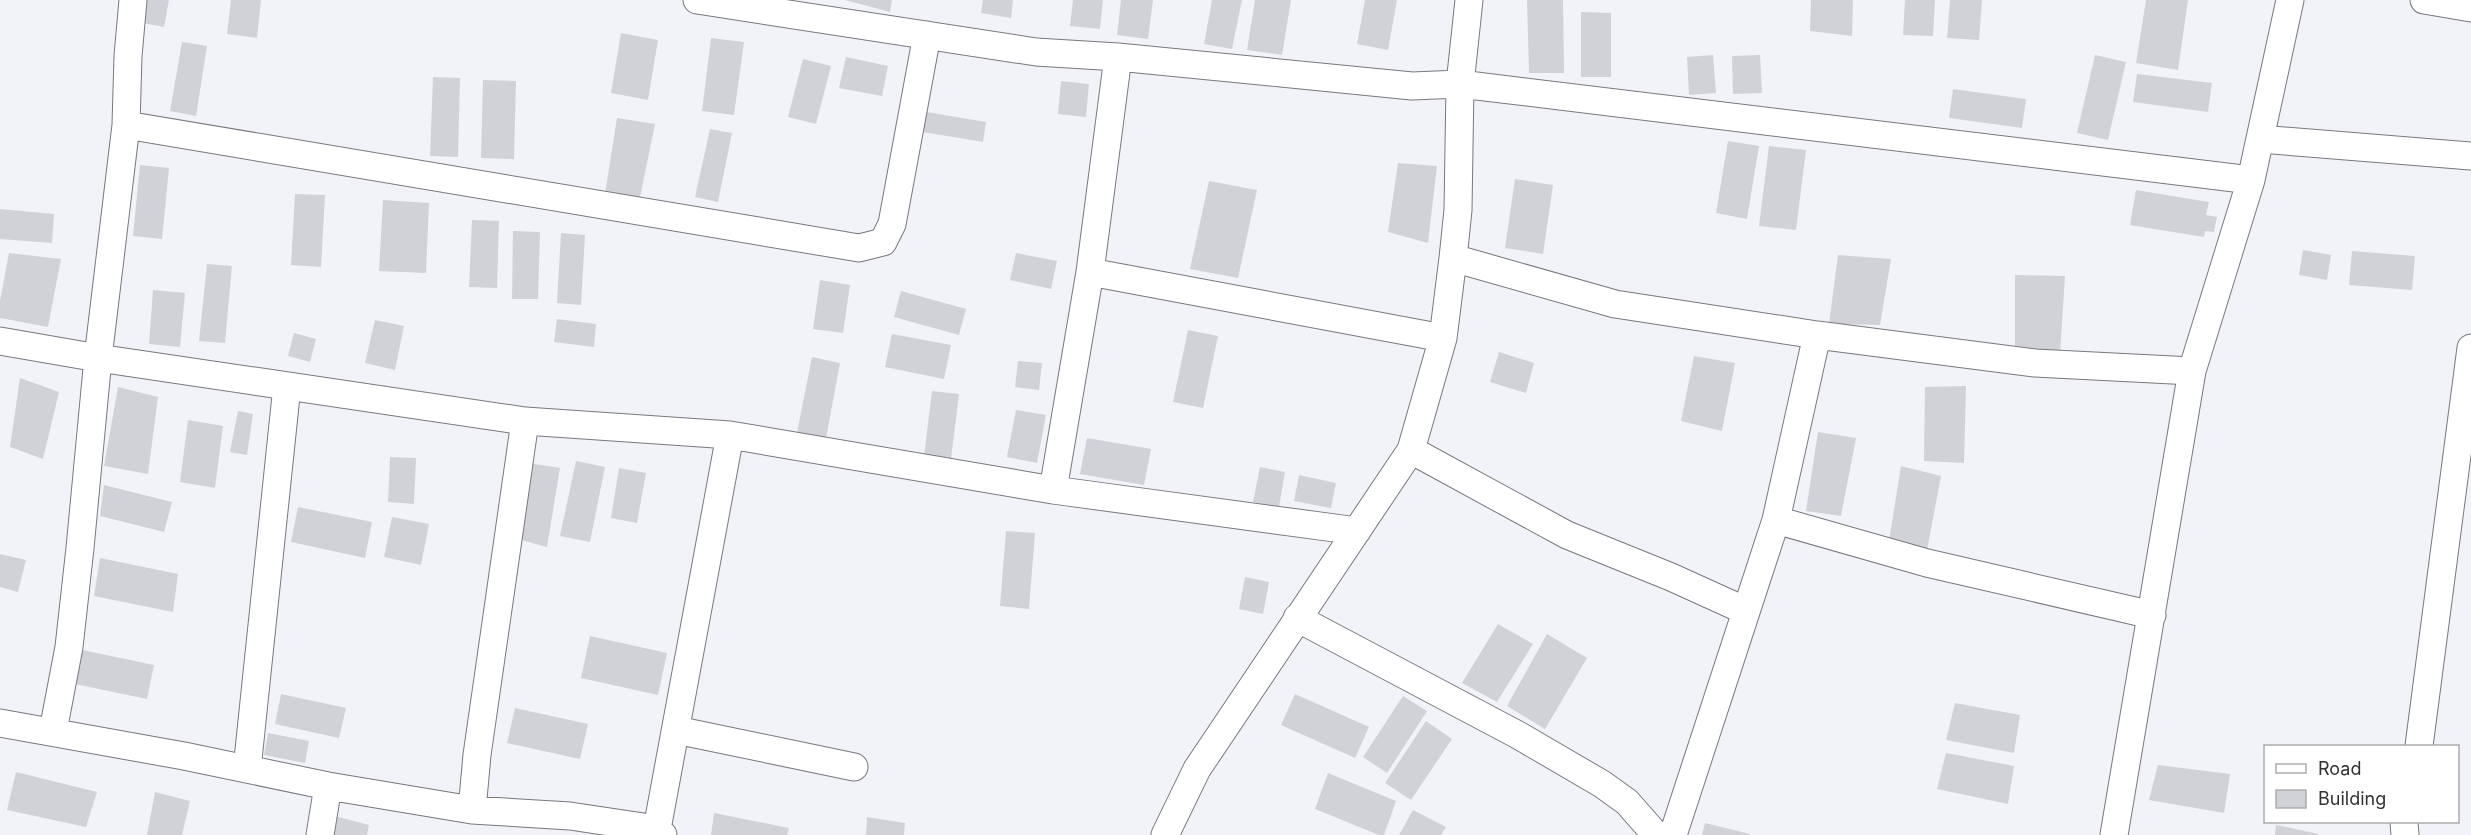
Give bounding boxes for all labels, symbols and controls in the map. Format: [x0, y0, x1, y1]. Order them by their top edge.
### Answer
legend [2264, 745, 2459, 823]
text: Road [2318, 758, 2361, 779]
text: Building [2318, 788, 2386, 809]

